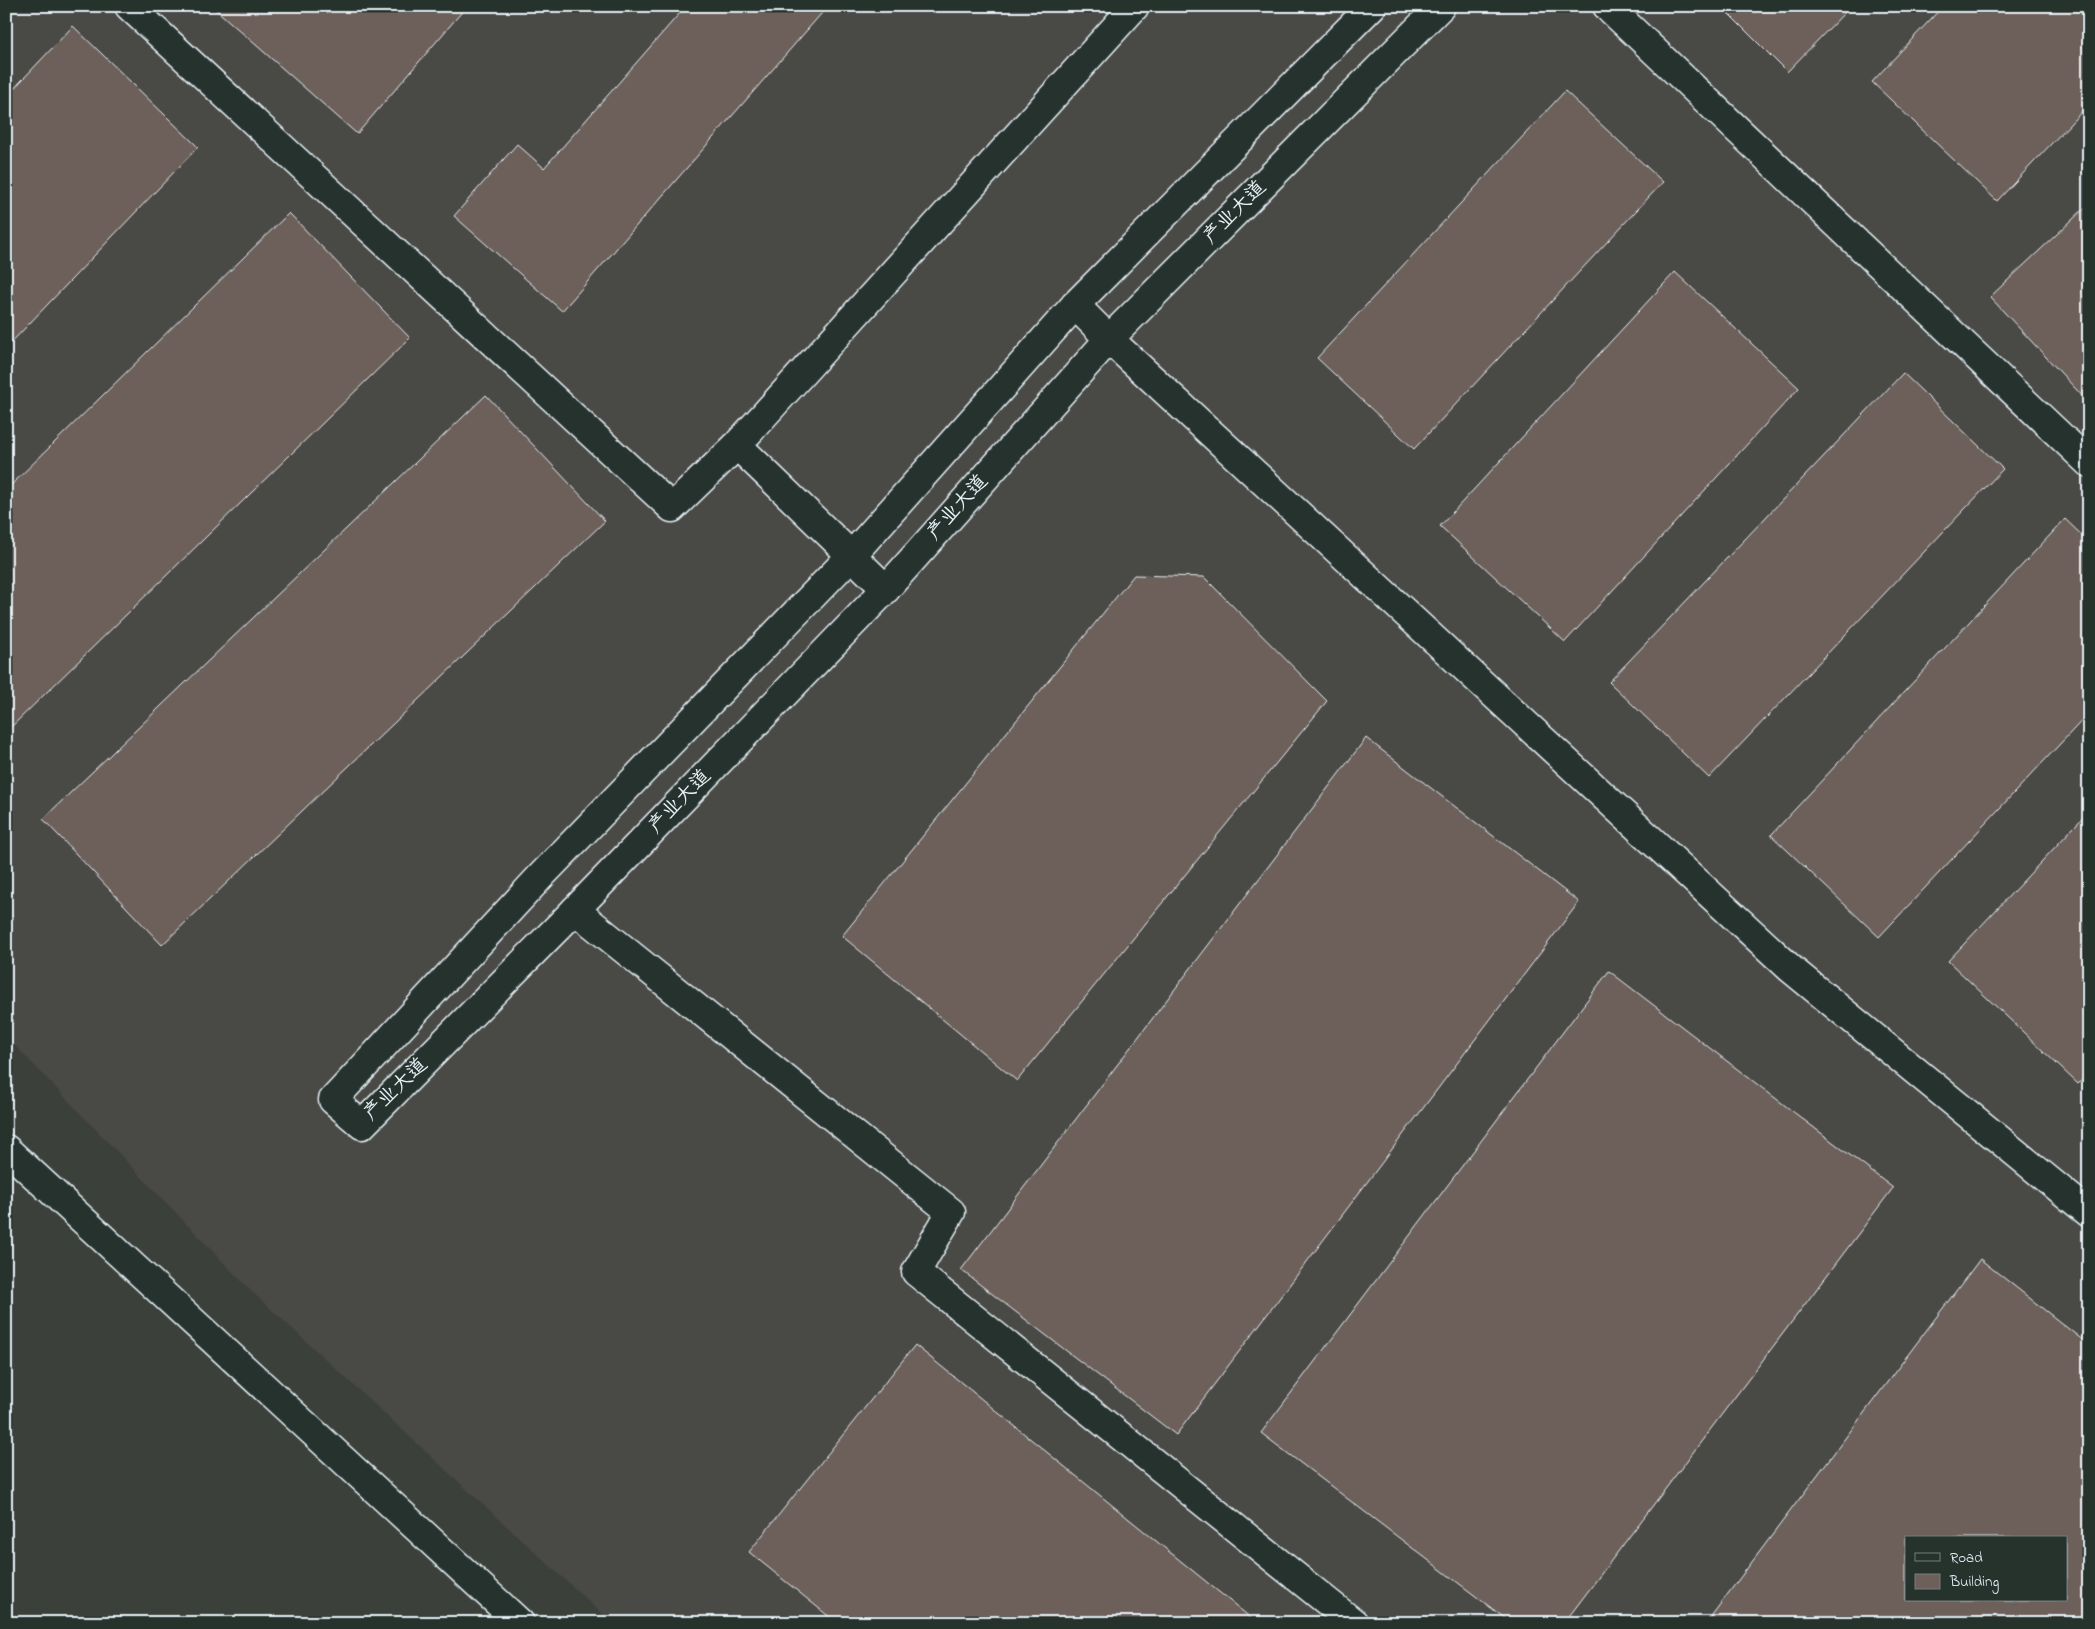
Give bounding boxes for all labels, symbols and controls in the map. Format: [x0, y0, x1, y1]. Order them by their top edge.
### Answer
street label: 产业大道 [1196, 174, 1274, 252]
street label: 产业大道 [920, 469, 996, 547]
street label: 产业大道 [642, 763, 718, 841]
street label: 产业大道 [357, 1052, 435, 1128]
legend [1905, 1536, 2068, 1602]
text: Road [1950, 1547, 1983, 1569]
text: Building [1949, 1571, 1999, 1594]

